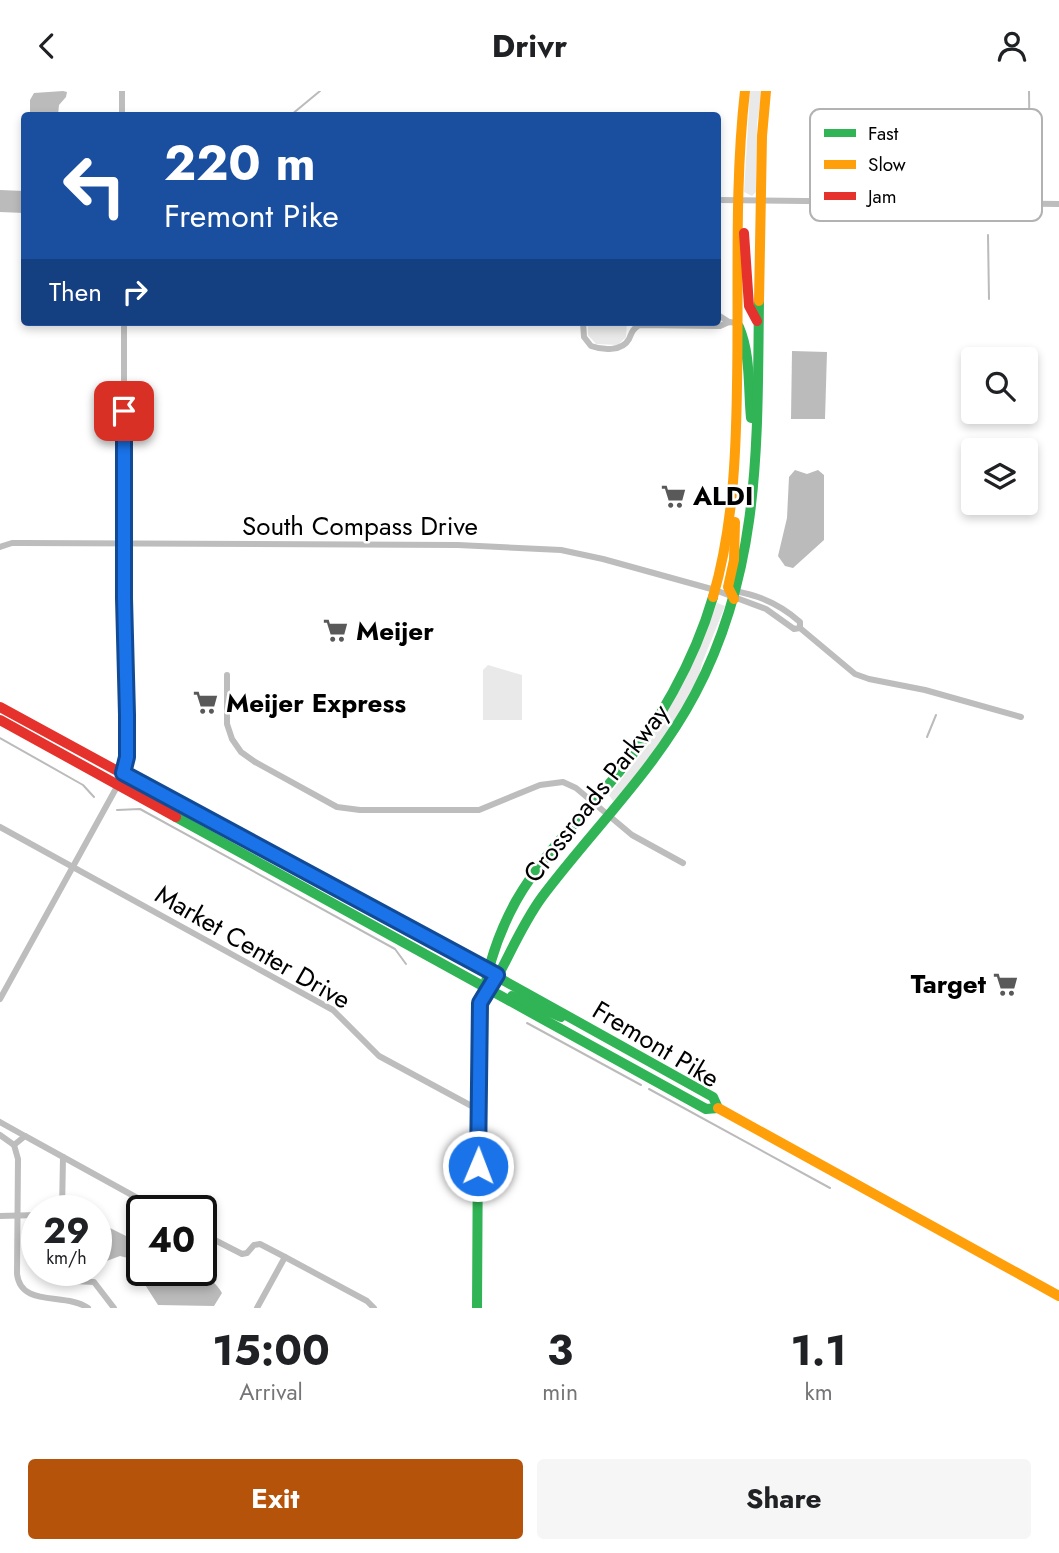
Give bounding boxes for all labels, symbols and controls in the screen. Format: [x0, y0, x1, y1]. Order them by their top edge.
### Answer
text: Drivr [492, 23, 567, 69]
icon: back [28, 27, 66, 65]
icon: person [993, 27, 1031, 65]
legend [810, 109, 1042, 221]
text: Fast [868, 120, 899, 147]
text: 220 m [164, 128, 316, 198]
icon: left [49, 140, 140, 231]
text: Slow [868, 151, 906, 178]
text: Jam [865, 183, 897, 210]
text: Fremont Pike [164, 193, 339, 239]
text: Then [49, 273, 102, 311]
icon: right [116, 273, 154, 311]
map controls [961, 347, 1038, 515]
button: search [961, 347, 1038, 424]
pin [94, 381, 154, 441]
icon: arrive [105, 392, 143, 430]
button: layers [961, 438, 1038, 515]
place label: ALDI [692, 477, 753, 515]
supermarket icon: ALDI [659, 482, 687, 510]
street label: South Compass Drive [242, 507, 478, 545]
place label: Meijer [356, 612, 434, 650]
supermarket icon: Meijer [322, 617, 350, 645]
place label: Meijer Express [226, 684, 406, 722]
supermarket icon: Meijer Express [192, 689, 220, 717]
street label: Crossroads Parkway [514, 695, 678, 891]
street label: Market Center Drive [148, 876, 358, 1018]
place label: Target [911, 965, 987, 1003]
supermarket icon: Target [992, 970, 1020, 998]
street label: Fremont Pike [585, 991, 727, 1097]
position arrow [441, 1129, 515, 1203]
speed limit sign: 40 [126, 1195, 217, 1286]
text: 29 [43, 1206, 90, 1256]
text: km/h [46, 1245, 87, 1271]
text: 15:00 [212, 1320, 330, 1381]
text: 3 [547, 1320, 573, 1381]
text: 1.1 [790, 1320, 847, 1381]
text: Arrival [239, 1375, 303, 1409]
text: min [542, 1375, 578, 1409]
text: km [805, 1375, 833, 1409]
button: Exit [28, 1459, 523, 1539]
button: Share [537, 1459, 1031, 1539]

